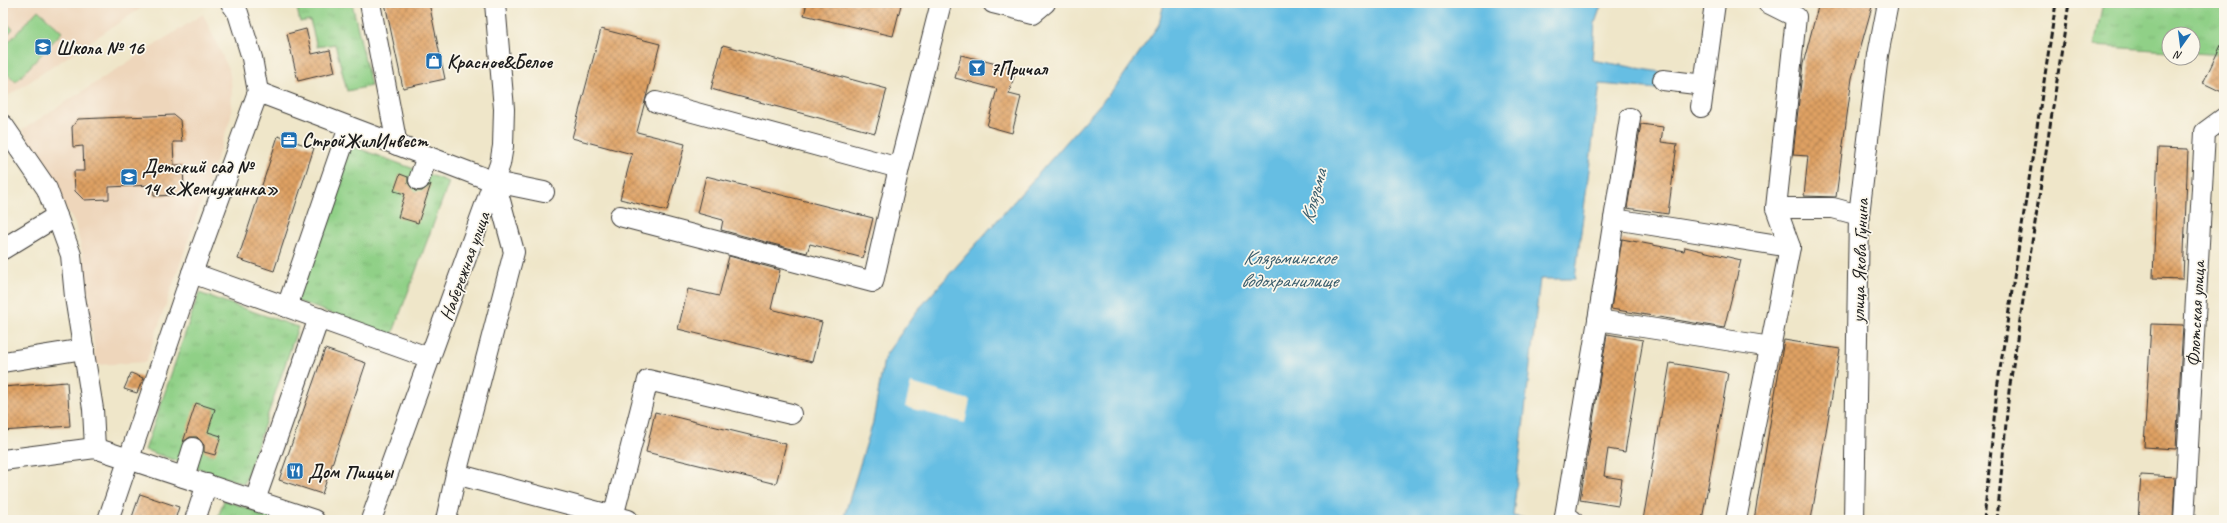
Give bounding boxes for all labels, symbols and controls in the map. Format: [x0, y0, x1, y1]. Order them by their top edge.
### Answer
north arrow [2161, 26, 2201, 66]
place label: Школа № 16 [56, 36, 146, 60]
school or university icon: Школа № 16 [33, 37, 53, 57]
text: N [2171, 48, 2184, 63]
place label: Красное&Белое [447, 50, 554, 74]
shop icon: Красное&Белое [424, 51, 444, 71]
place label: 7Причал [990, 57, 1049, 81]
bar icon: 7Причал [967, 58, 987, 78]
place label: СтройЖилИнвест [302, 129, 430, 153]
office icon: СтройЖилИнвест [279, 130, 299, 150]
place label: Детский сад № 14 «Жемчужинка» [142, 155, 279, 201]
water label: Клязьма [1294, 165, 1333, 226]
school or university icon: Детский сад № 14 «Жемчужинка» [119, 167, 139, 187]
street label: улица Якова Гунина [1846, 197, 1874, 325]
street label: Набережная улица [434, 207, 496, 324]
water label: Клязьминское водохранилище [1241, 245, 1341, 293]
street label: Флотская улица [2181, 258, 2211, 368]
place label: Дом Пиццы [308, 460, 394, 484]
restaurant icon: Дом Пиццы [285, 461, 305, 481]

